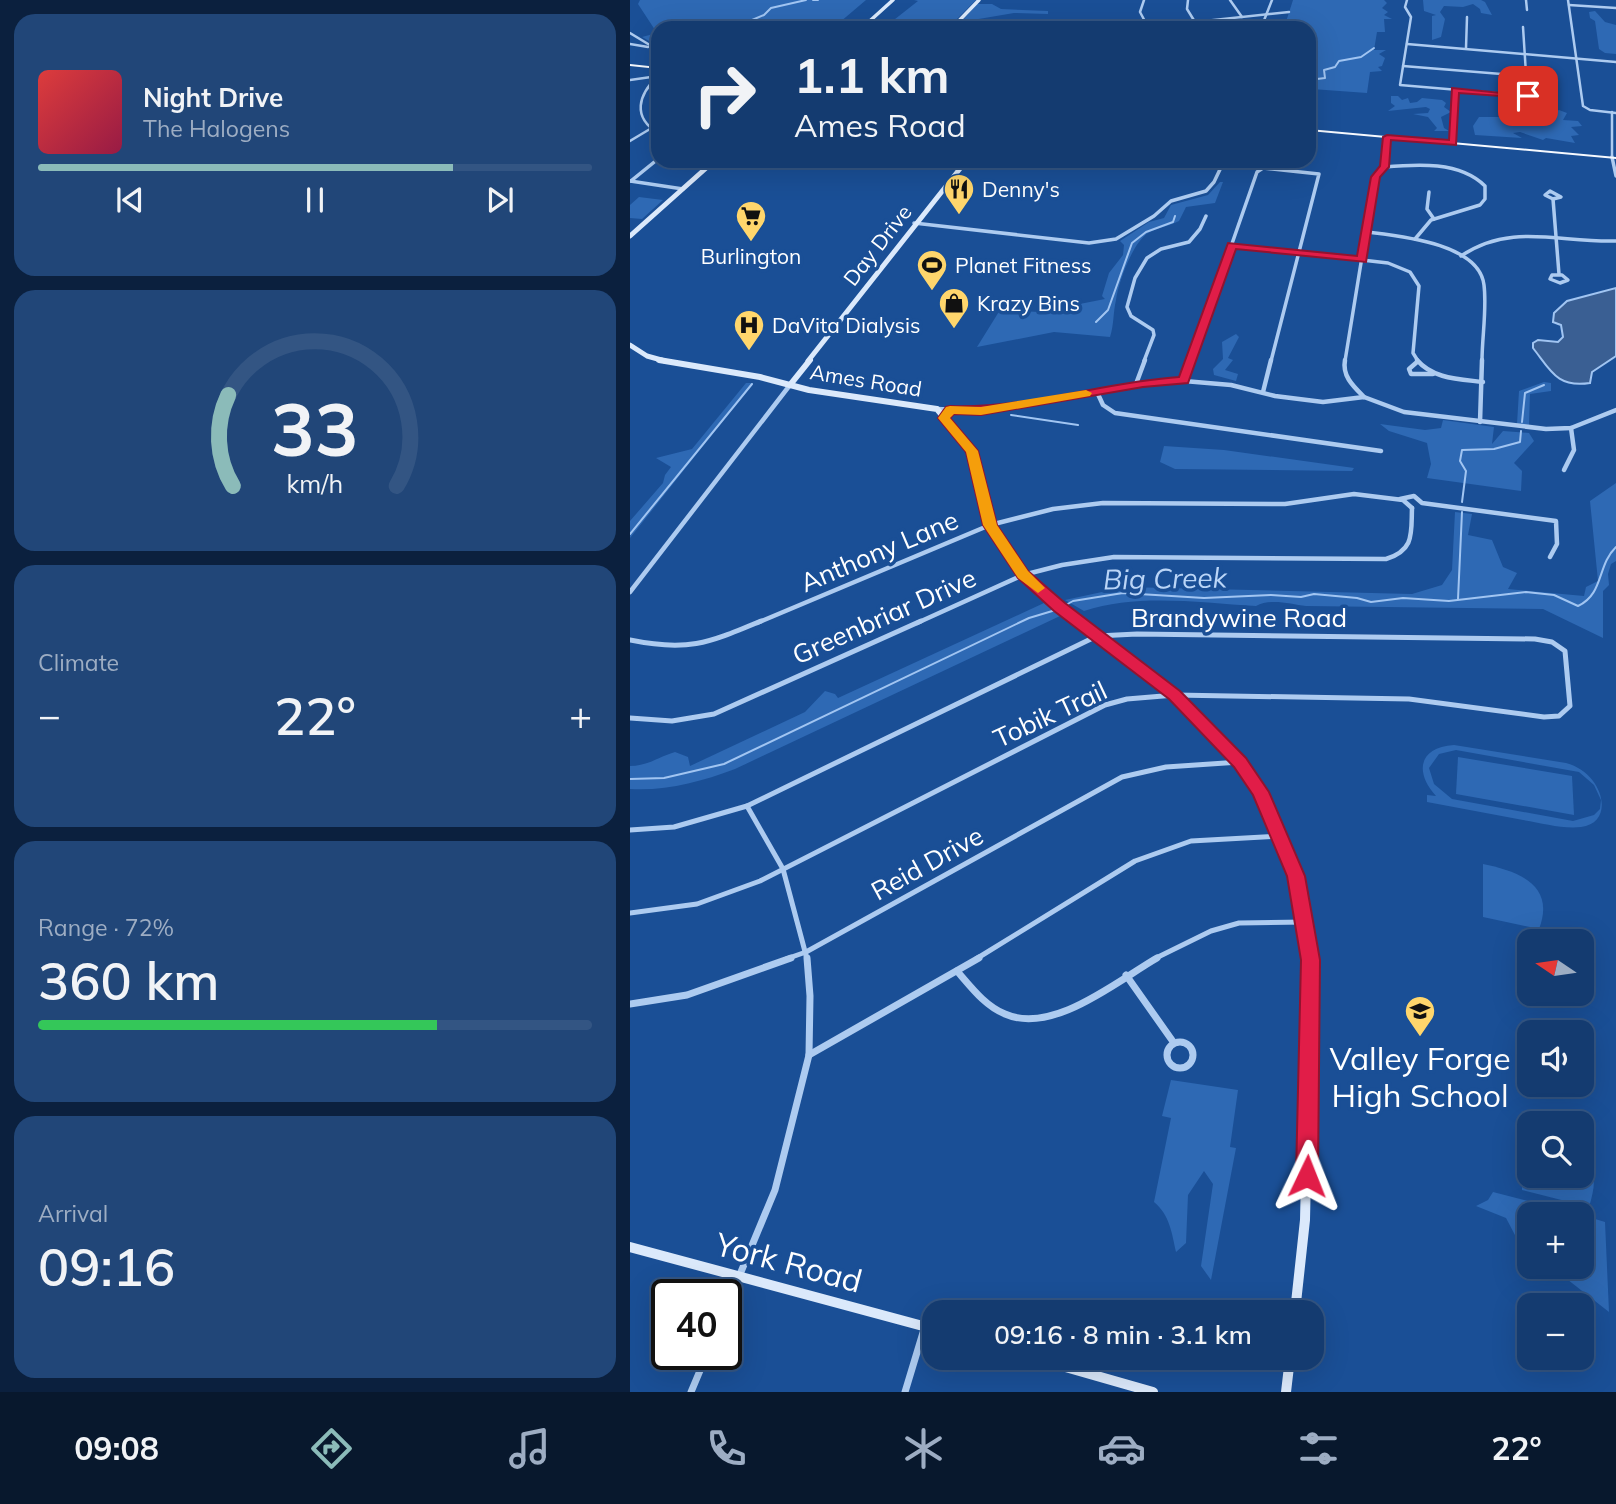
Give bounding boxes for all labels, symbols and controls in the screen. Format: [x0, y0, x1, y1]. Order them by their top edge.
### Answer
text: 1.1 km [794, 44, 949, 105]
icon: right [679, 49, 770, 140]
pin [1498, 66, 1558, 126]
icon: arrive [1509, 77, 1547, 115]
text: Night Drive [143, 81, 283, 114]
text: Ames Road [794, 105, 966, 145]
text: The Halogens [143, 114, 290, 143]
restaurant icon: Denny's [942, 172, 976, 216]
place label: Denny's [982, 176, 1060, 202]
icon: previous [111, 181, 149, 219]
icon: pause [296, 181, 334, 219]
icon: next [481, 181, 519, 219]
supermarket icon: Burlington [734, 199, 768, 243]
street label: Day Drive [837, 199, 917, 291]
place label: Burlington [701, 243, 801, 269]
sports icon: Planet Fitness [915, 248, 949, 292]
place label: Planet Fitness [955, 252, 1092, 278]
shop icon: Krazy Bins [937, 286, 971, 330]
place label: Krazy Bins [977, 290, 1080, 316]
hospital icon: DaVita Dialysis [732, 308, 766, 352]
place label: DaVita Dialysis [772, 312, 920, 338]
street label: Ames Road [808, 358, 924, 402]
text: 33 [271, 384, 359, 475]
text: km/h [287, 468, 343, 499]
street label: Anthony Lane [795, 503, 963, 599]
water label: Big Creek [1103, 559, 1229, 597]
street label: Greenbriar Drive [787, 561, 981, 671]
street label: Brandywine Road [1131, 601, 1347, 634]
text: Climate [38, 648, 119, 677]
street label: Tobik Trail [988, 673, 1112, 755]
text: 22° [274, 683, 356, 748]
text: − [38, 691, 61, 739]
text: + [569, 691, 592, 739]
street label: Reid Drive [865, 819, 989, 907]
text: Range · 72% [38, 913, 174, 942]
north arrow [1517, 929, 1594, 1006]
map controls [1517, 929, 1594, 1370]
text: 360 km [38, 948, 219, 1013]
school or university icon: Valley Forge High School [1403, 994, 1437, 1038]
button: sound [1517, 1020, 1594, 1097]
place label: Valley Forge High School [1329, 1038, 1511, 1115]
button: search [1517, 1111, 1594, 1188]
position arrow [1270, 1139, 1344, 1213]
text: Arrival [38, 1199, 108, 1228]
button: + [1517, 1202, 1594, 1279]
street label: York Road [710, 1223, 867, 1301]
text: 09:16 [38, 1234, 175, 1299]
speed limit sign: 40 [651, 1279, 742, 1370]
button: − [1517, 1293, 1594, 1370]
text: 09:16 · 8 min · 3.1 km [994, 1318, 1252, 1351]
icon: directions [307, 1424, 356, 1473]
icon: music [505, 1424, 554, 1473]
icon: phone [702, 1424, 751, 1473]
icon: climate [899, 1424, 948, 1473]
icon: car [1097, 1424, 1146, 1473]
icon: filters [1294, 1424, 1343, 1473]
text: 09:08 [74, 1428, 159, 1468]
text: 22° [1491, 1428, 1542, 1468]

